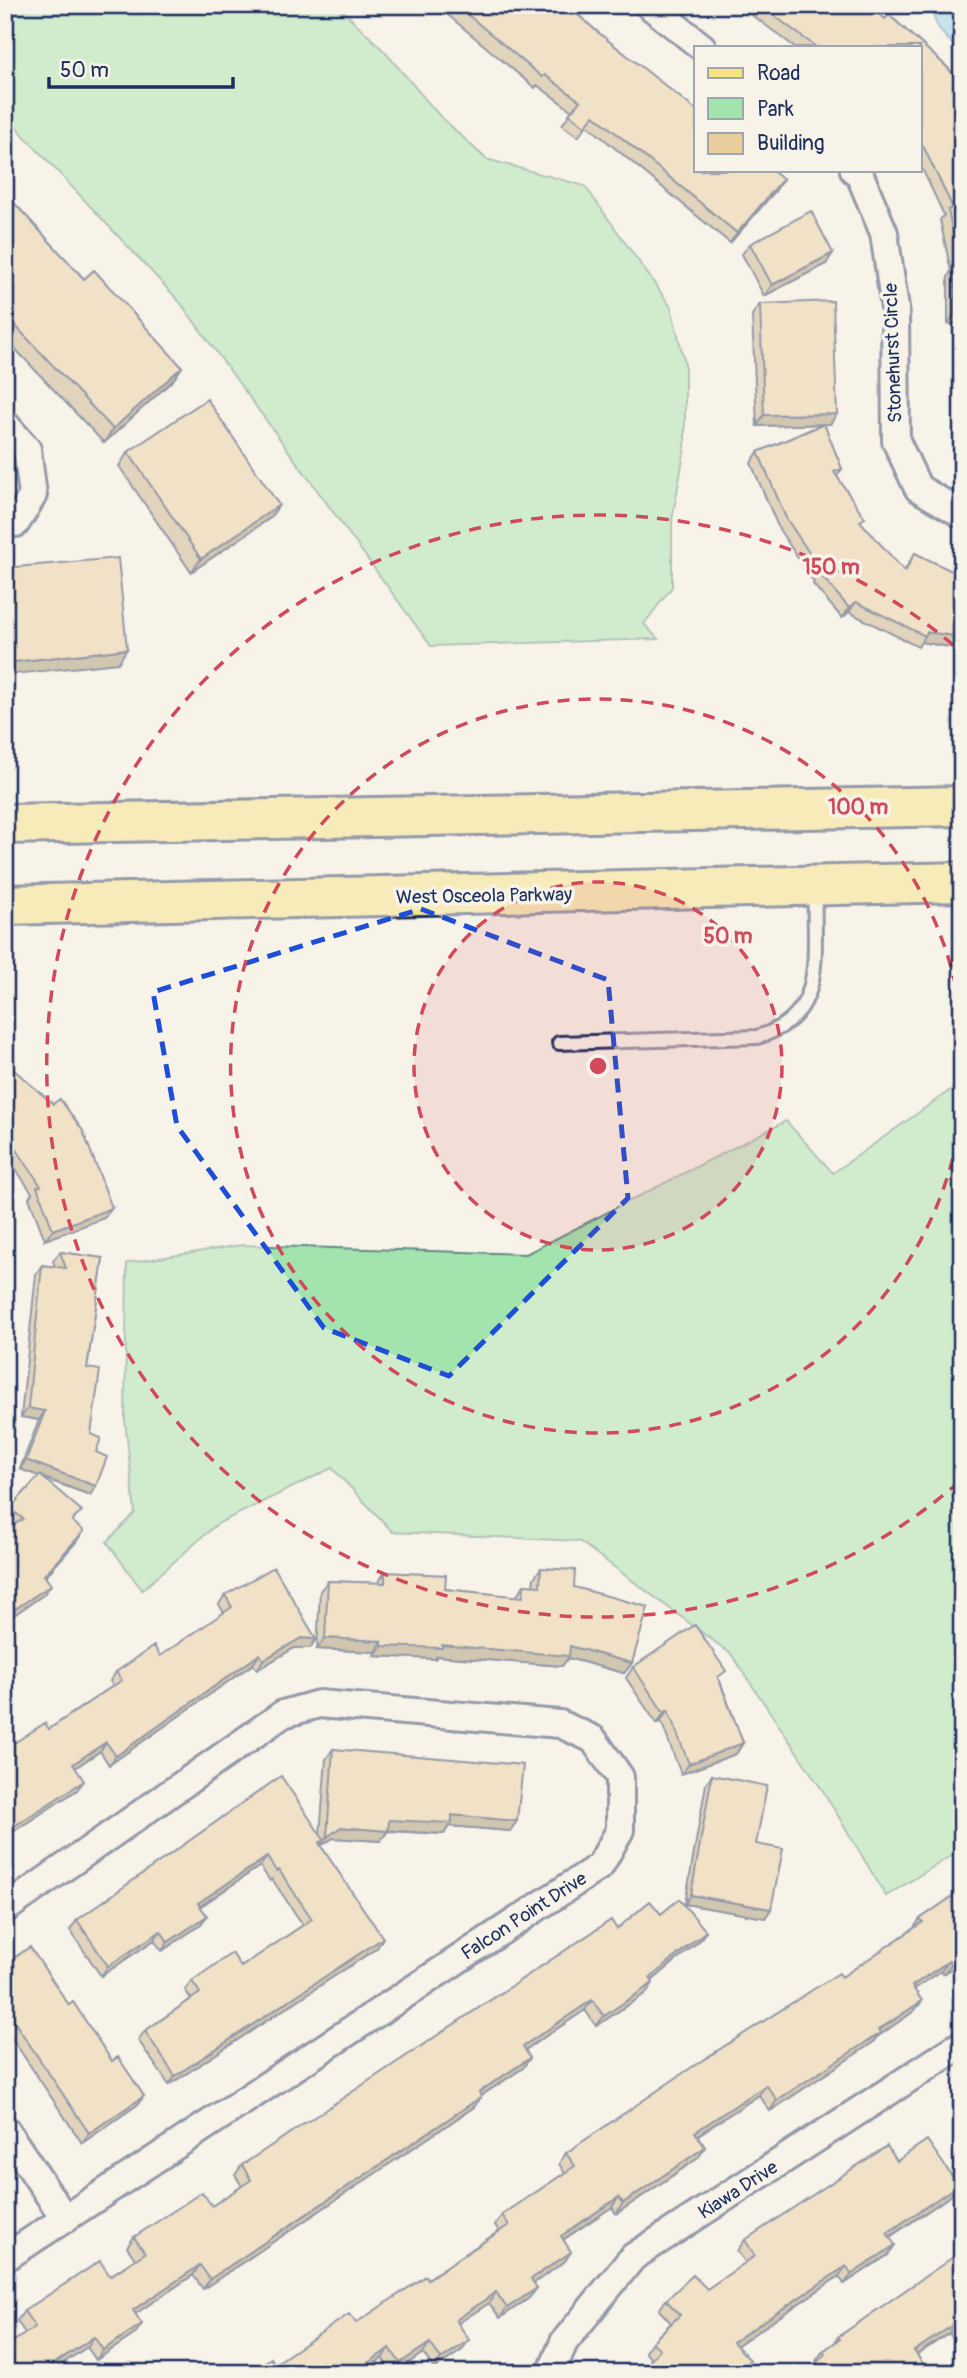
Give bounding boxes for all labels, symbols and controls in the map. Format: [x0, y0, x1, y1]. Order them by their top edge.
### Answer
scale bar [49, 46, 233, 90]
legend [694, 46, 922, 172]
text: 50 m [60, 57, 109, 84]
text: Road [757, 60, 801, 87]
text: Park [757, 96, 794, 123]
text: Building [757, 130, 824, 157]
street label: Stonehurst Circle [879, 282, 907, 423]
text: 150 m [802, 554, 860, 581]
text: 100 m [828, 794, 888, 821]
street label: West Osceola Parkway [396, 882, 572, 910]
text: 50 m [704, 923, 753, 950]
centre of rings [586, 1054, 610, 1078]
street label: Falcon Point Drive [457, 1866, 592, 1966]
street label: Kiawa Drive [694, 2155, 783, 2225]

